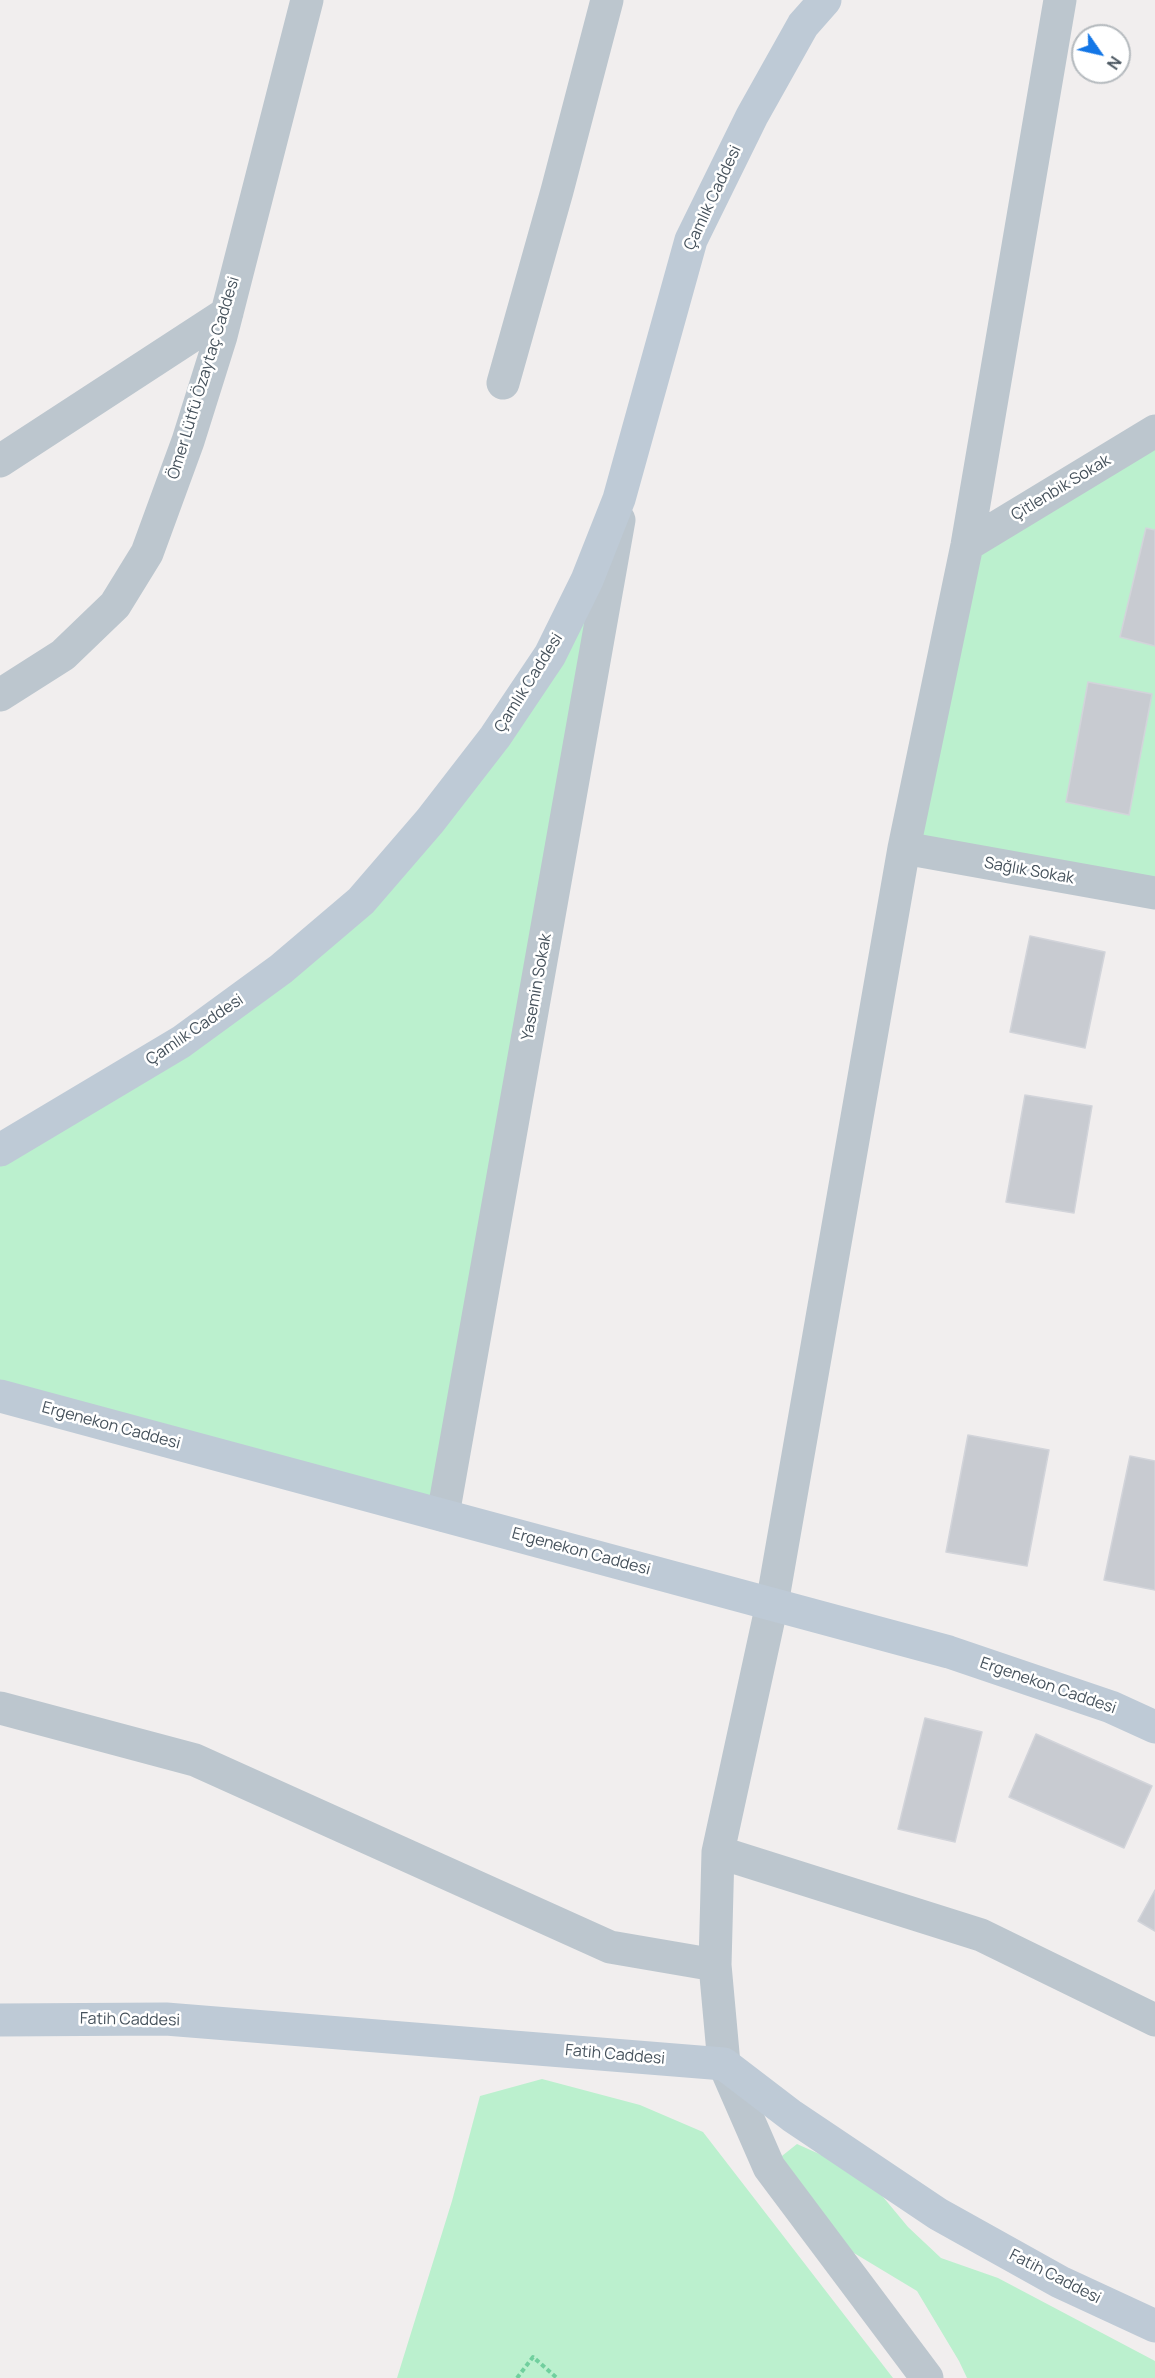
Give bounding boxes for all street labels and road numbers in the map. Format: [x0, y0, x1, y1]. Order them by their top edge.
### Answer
street label: Çamlık Caddesi [680, 143, 746, 253]
street label: Ömer Lütfü Özaytaç Caddesi [164, 274, 244, 482]
street label: Çitlenbik Sokak [1008, 451, 1114, 525]
street label: Çamlık Caddesi [491, 630, 567, 736]
street label: Sağlık Sokak [983, 854, 1075, 888]
street label: Yasemin Sokak [518, 932, 556, 1042]
street label: Çamlık Caddesi [143, 990, 247, 1070]
street label: Ergenekon Caddesi [40, 1398, 182, 1454]
street label: Ergenekon Caddesi [510, 1524, 652, 1580]
street label: Ergenekon Caddesi [977, 1654, 1119, 1718]
street label: Fatih Caddesi [80, 2010, 180, 2030]
street label: Fatih Caddesi [564, 2041, 666, 2069]
street label: Fatih Caddesi [1006, 2246, 1104, 2308]

